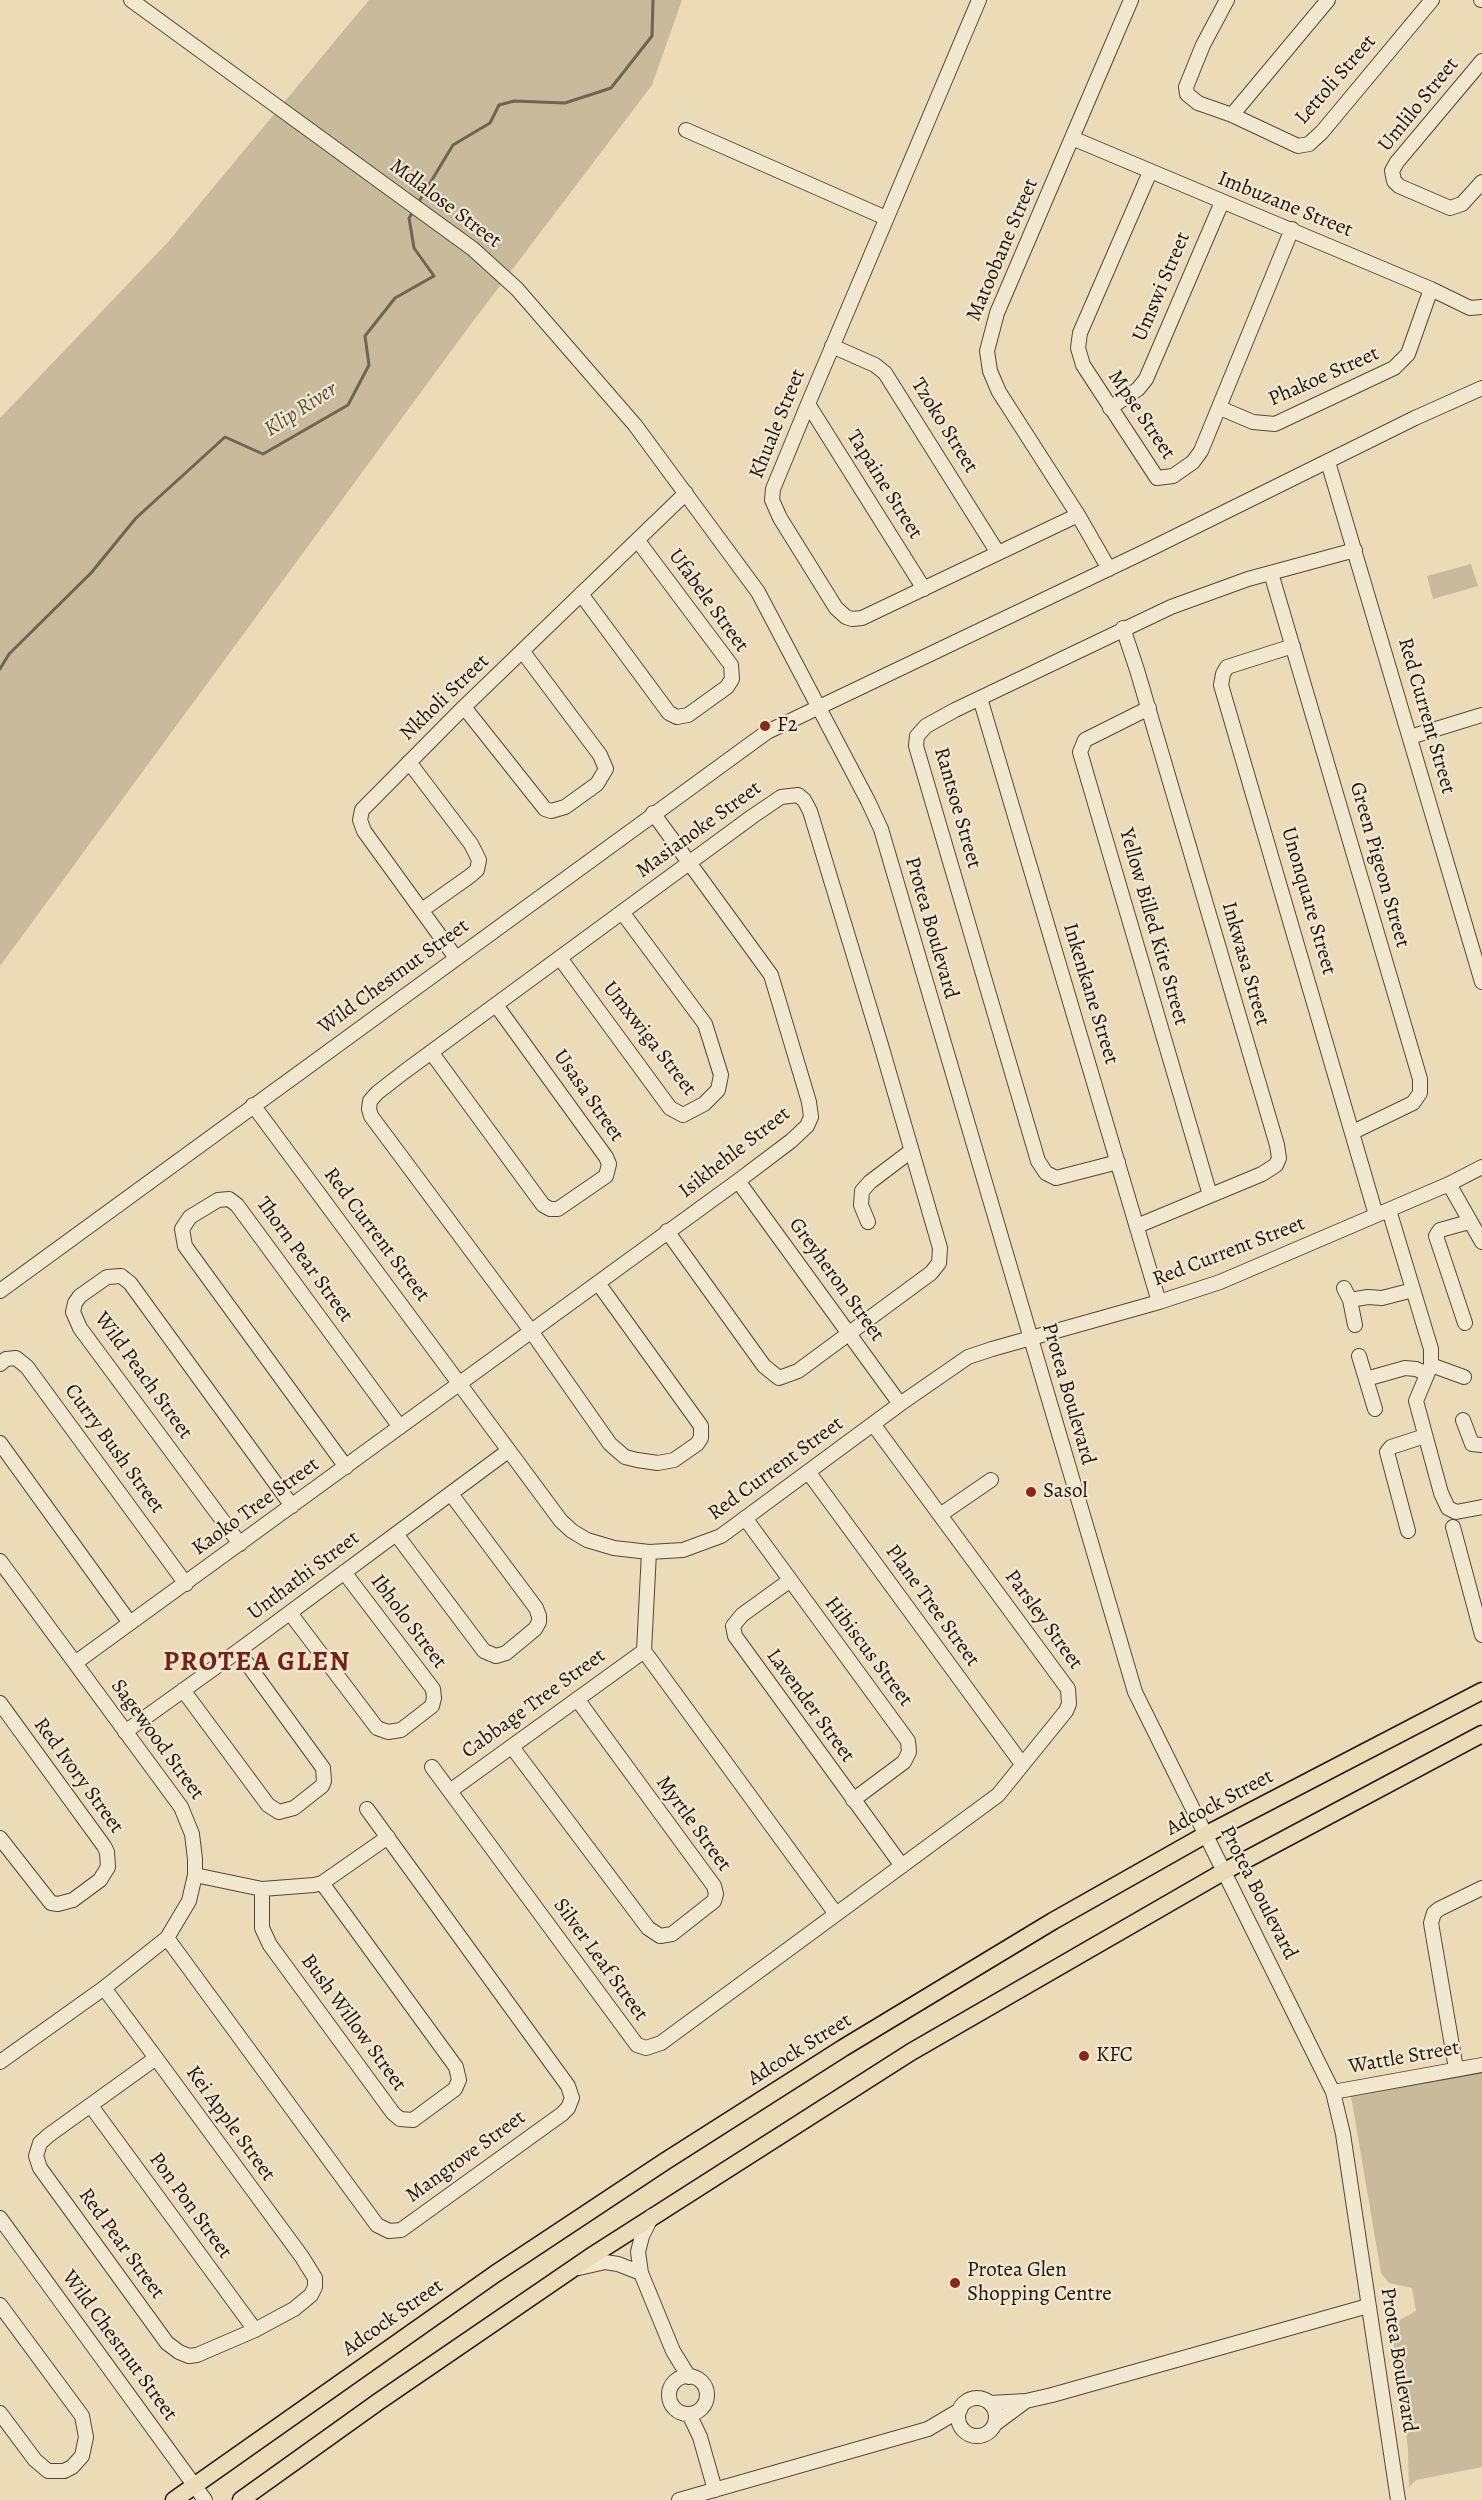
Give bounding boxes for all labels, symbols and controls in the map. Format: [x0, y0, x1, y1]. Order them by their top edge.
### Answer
street label: Lettoli Street [1290, 30, 1382, 130]
street label: Umlilo Street [1373, 53, 1465, 157]
street label: Mdlalose Street [384, 154, 506, 254]
street label: Imbuzane Street [1214, 167, 1356, 243]
street label: Matoobane Street [962, 175, 1044, 325]
street label: Umswi Street [1128, 229, 1196, 345]
street label: Phakoe Street [1265, 341, 1383, 413]
street label: Mpse Street [1102, 365, 1180, 465]
street label: Khuale Street [745, 366, 811, 482]
street label: Tzoko Street [905, 374, 983, 478]
water label: Klip River [260, 377, 342, 443]
street label: Tapaine Street [841, 426, 927, 544]
street label: Ufabele Street [662, 545, 754, 657]
street label: Red Current Street [1392, 635, 1460, 797]
street label: Nkholi Street [395, 649, 495, 747]
place label: F2 [777, 713, 798, 739]
marker: F2 [758, 719, 772, 733]
street label: Rantsoe Street [928, 745, 986, 871]
street label: Masianoke Street [631, 776, 767, 884]
street label: Green Pigeon Street [1343, 779, 1415, 951]
street label: Unonquare Street [1275, 824, 1341, 978]
street label: Yellow Billed Kite Street [1113, 826, 1193, 1028]
street label: Protea Boulevard [899, 854, 963, 1002]
street label: Inkwasa Street [1215, 899, 1275, 1029]
street label: Wild Chestnut Street [314, 914, 474, 1040]
street label: Inkenkane Street [1057, 920, 1123, 1068]
street label: Umxwiga Street [597, 977, 701, 1101]
street label: Usasa Street [547, 1045, 629, 1147]
street label: Isikhehle Street [674, 1102, 796, 1204]
street label: Red Current Street [317, 1163, 435, 1307]
street label: Thorn Pear Street [250, 1192, 358, 1328]
street label: Red Current Street [1149, 1211, 1309, 1293]
street label: Greyheron Street [783, 1213, 889, 1347]
street label: Wild Peach Street [88, 1308, 198, 1444]
street label: Protea Boulevard [1036, 1320, 1100, 1468]
street label: Curry Bush Street [59, 1379, 169, 1519]
street label: Red Current Street [703, 1411, 849, 1527]
street label: Kaoko Tree Street [187, 1452, 325, 1562]
place label: Sasol [1043, 1479, 1088, 1505]
marker: Sasol [1024, 1485, 1038, 1499]
street label: Unthathi Street [243, 1526, 365, 1626]
street label: Plane Tree Street [879, 1540, 985, 1672]
street label: Parsley Street [998, 1565, 1088, 1675]
street label: Ibholo Street [364, 1570, 452, 1674]
street label: Hibiscus Street [818, 1592, 918, 1712]
street label: Cabbage Tree Street [457, 1643, 611, 1765]
street label: Lavender Street [760, 1644, 860, 1768]
district label: PROTEA GLEN [163, 1647, 351, 1679]
street label: Sagewood Street [105, 1675, 209, 1805]
street label: Red Ivory Street [28, 1713, 128, 1839]
street label: Adcock Street [1162, 1764, 1278, 1842]
street label: Myrtle Street [650, 1771, 736, 1877]
street label: Protea Boulevard [1214, 1822, 1302, 1964]
street label: Silver Leaf Street [547, 1894, 653, 2026]
street label: Bush Willow Street [295, 1950, 411, 2096]
street label: Adcock Street [744, 2008, 856, 2092]
street label: Wattle Street [1347, 2036, 1461, 2080]
place label: KFC [1096, 2043, 1133, 2069]
marker: KFC [1077, 2049, 1091, 2063]
street label: Kei Apple Street [180, 2061, 280, 2187]
street label: Mangrove Street [401, 2105, 531, 2209]
street label: Pon Pon Street [143, 2148, 237, 2264]
street label: Red Pear Street [72, 2184, 170, 2304]
place label: Protea Glen Shopping Centre [967, 2258, 1112, 2308]
street label: Wild Chestnut Street [56, 2266, 182, 2426]
street label: Adcock Street [338, 2274, 448, 2362]
marker: Protea Glen Shopping Centre [948, 2276, 962, 2290]
street label: Protea Boulevard [1374, 2286, 1422, 2434]

